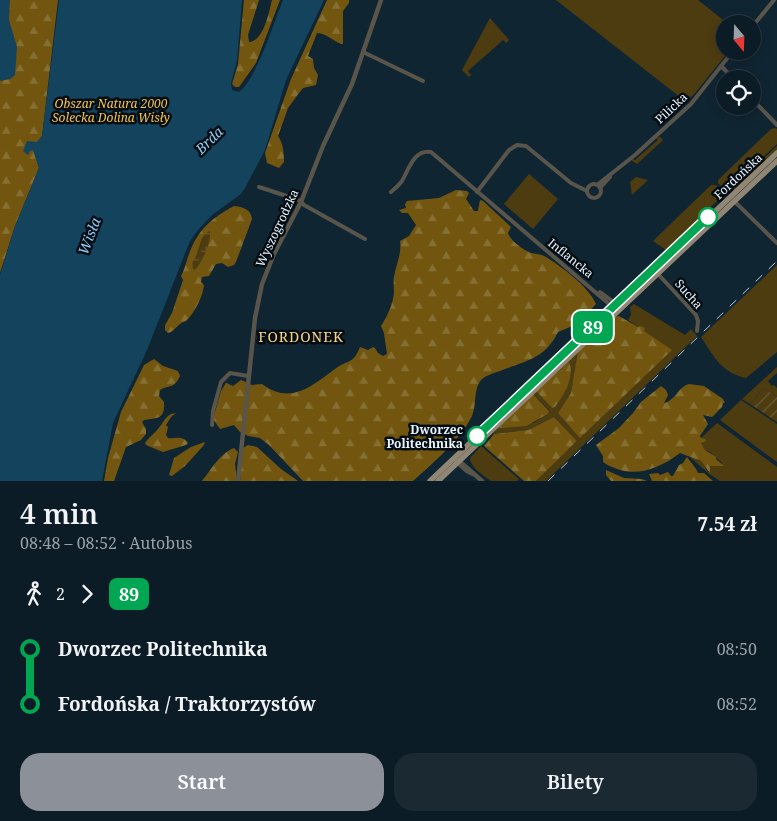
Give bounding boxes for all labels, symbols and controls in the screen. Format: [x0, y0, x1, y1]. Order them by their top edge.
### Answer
north arrow [716, 15, 761, 60]
map controls [716, 15, 761, 115]
button: locate [716, 70, 761, 115]
street label: Pilicka [651, 89, 691, 127]
park label: Obszar Natura 2000 Solecka Dolina Wisły [52, 95, 170, 126]
water label: Brda [190, 122, 228, 159]
street label: Fordońska [710, 149, 766, 203]
street label: Wyszogrodzka [252, 186, 303, 270]
unlabelled marker [698, 207, 718, 227]
water label: Wisła [73, 214, 105, 257]
street label: Inflancka [545, 234, 598, 282]
street label: Sucha [671, 275, 707, 313]
line badge: 89 [570, 311, 616, 343]
text: 89 [583, 315, 603, 339]
district label: FORDONEK [258, 327, 344, 346]
place label: Dworzec Politechnika [386, 421, 463, 452]
marker: Dworzec Politechnika [467, 426, 487, 446]
text: 4 min [20, 494, 98, 532]
text: 7.54 zł [698, 511, 757, 537]
text: 08:48 – 08:52 · Autobus [20, 532, 193, 554]
icon: walk [20, 580, 48, 608]
icon: forward [73, 580, 101, 608]
text: 89 [119, 582, 139, 606]
text: 2 [56, 583, 65, 605]
text: Dworzec Politechnika [58, 636, 268, 662]
text: 08:50 [717, 638, 757, 660]
text: Fordońska / Traktorzystów [58, 691, 316, 717]
text: 08:52 [717, 693, 757, 715]
button: Start [20, 753, 384, 811]
button: Bilety [394, 753, 757, 811]

